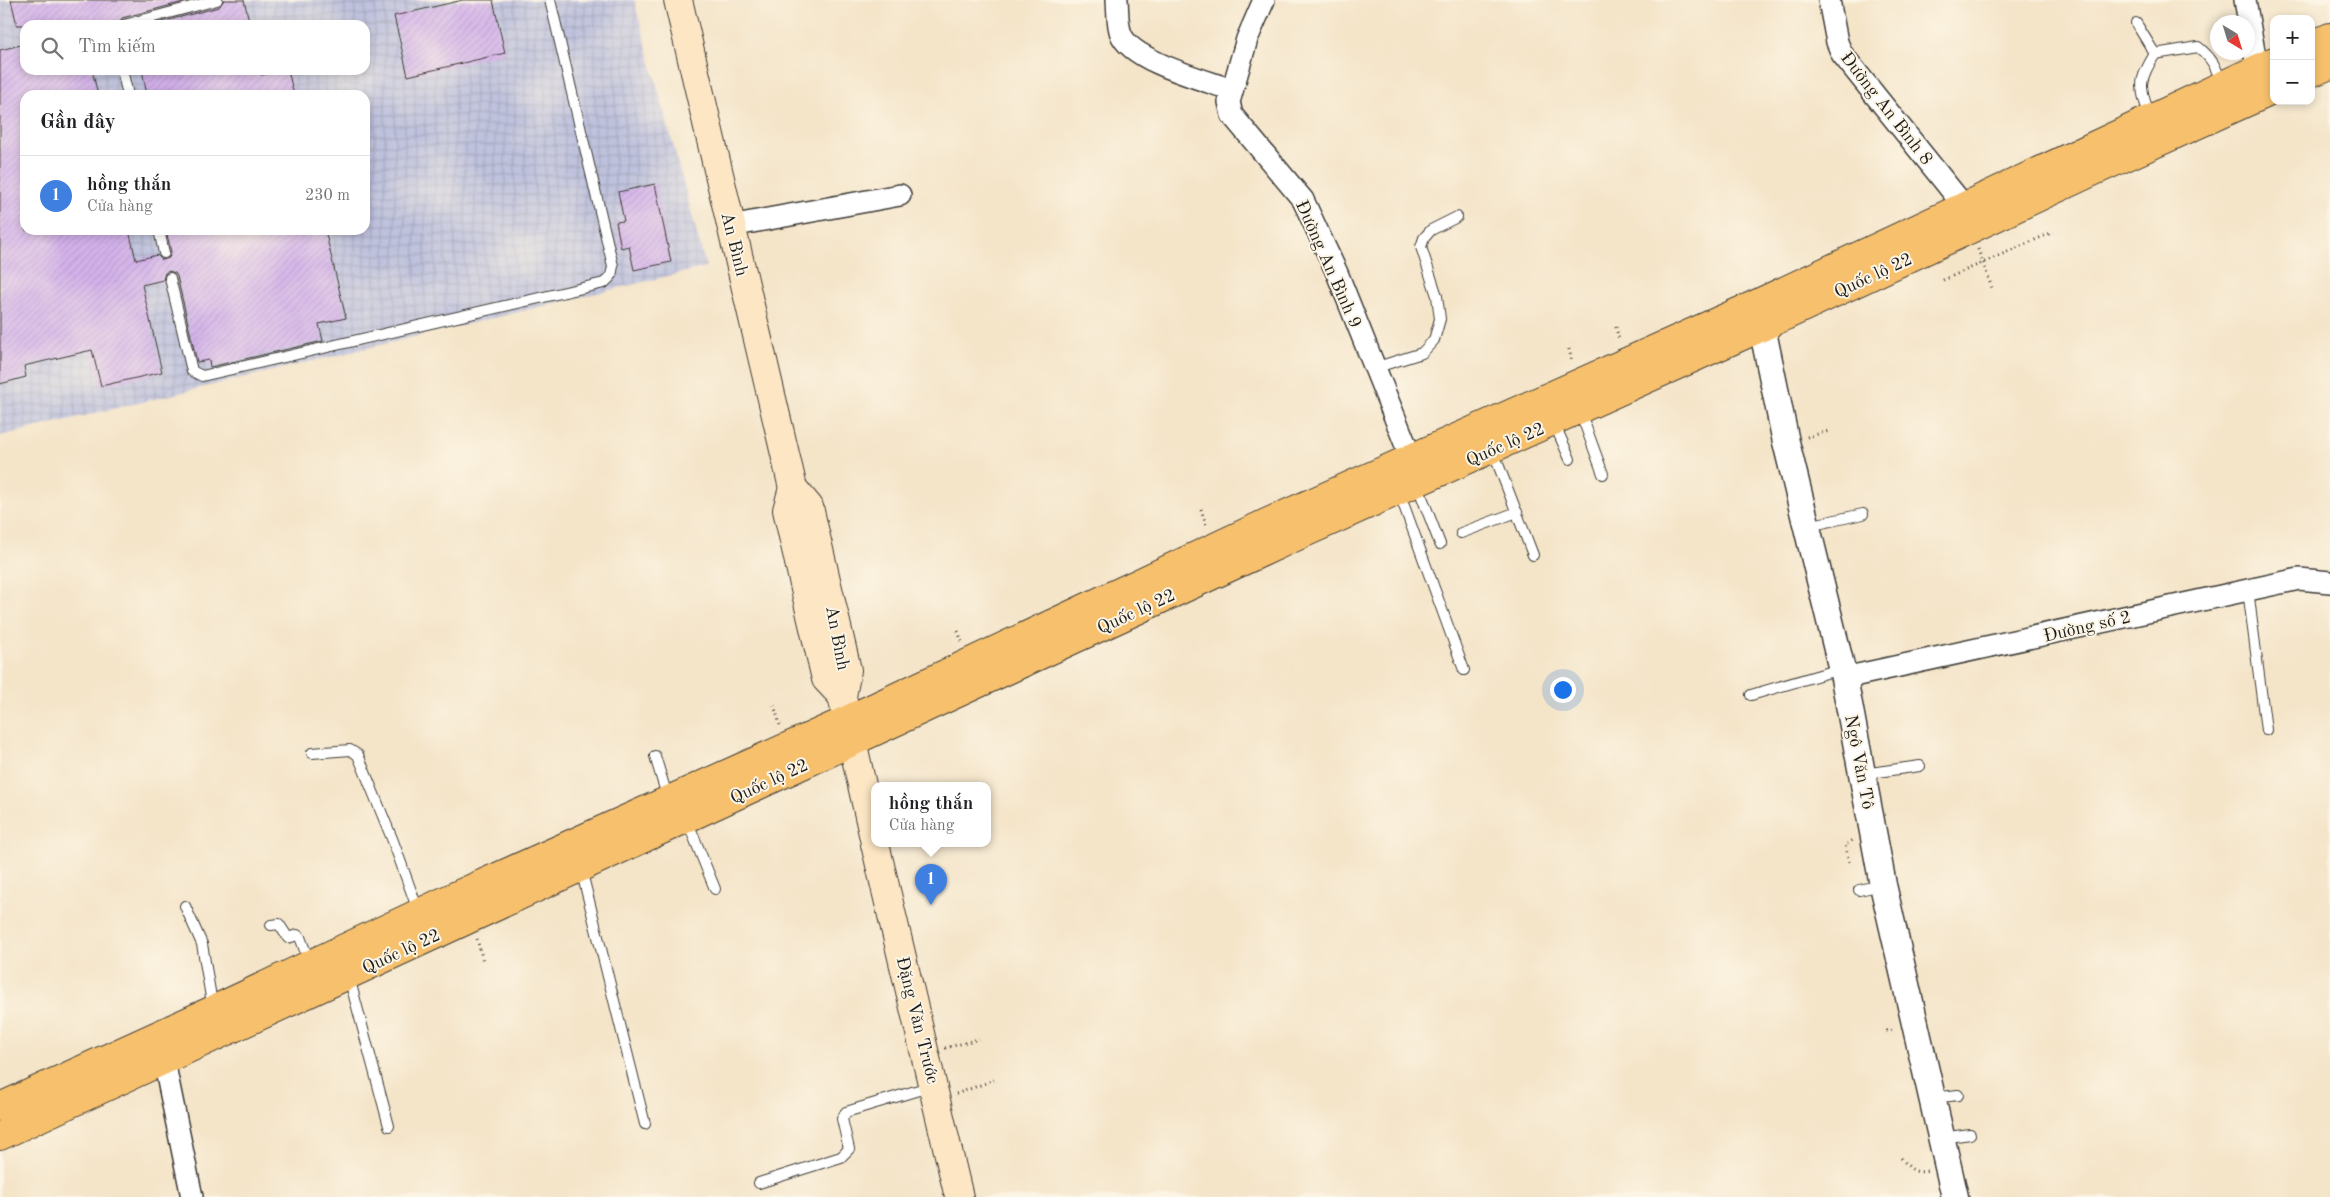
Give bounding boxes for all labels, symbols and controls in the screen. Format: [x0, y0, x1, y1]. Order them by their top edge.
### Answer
north arrow [2210, 15, 2255, 60]
map controls [2270, 15, 2315, 105]
button: + [2270, 15, 2315, 60]
search box [20, 20, 370, 75]
icon: search [38, 34, 66, 62]
text: Tìm kiếm [78, 38, 156, 57]
street label: Đường An Bình 8 [1837, 49, 1936, 168]
button: − [2270, 60, 2315, 105]
text: Gần đây [40, 112, 116, 133]
text: hồng thắn [87, 176, 171, 195]
text: 1 [51, 188, 61, 204]
text: 230 m [305, 188, 350, 204]
street label: Đường An Bình 9 [1292, 198, 1364, 331]
text: Cửa hàng [87, 199, 153, 215]
street label: An Bình [717, 210, 751, 278]
street label: Quốc lộ 22 [1831, 249, 1915, 302]
street label: Quốc lộ 22 [1463, 419, 1547, 470]
street label: Quốc lộ 22 [1094, 585, 1178, 638]
street label: An Bình [822, 604, 852, 672]
street label: Đường số 2 [2042, 607, 2133, 646]
your location [1550, 677, 1576, 703]
street label: Ngô Văn Tô [1841, 713, 1877, 811]
street label: Quốc lộ 22 [727, 755, 811, 808]
popup [871, 782, 991, 847]
text: hồng thắn [889, 795, 973, 814]
text: Cửa hàng [889, 818, 954, 834]
pin: 1 [915, 864, 947, 905]
street label: Quốc lộ 22 [359, 925, 443, 978]
street label: Đặng Văn Trước [893, 955, 942, 1086]

